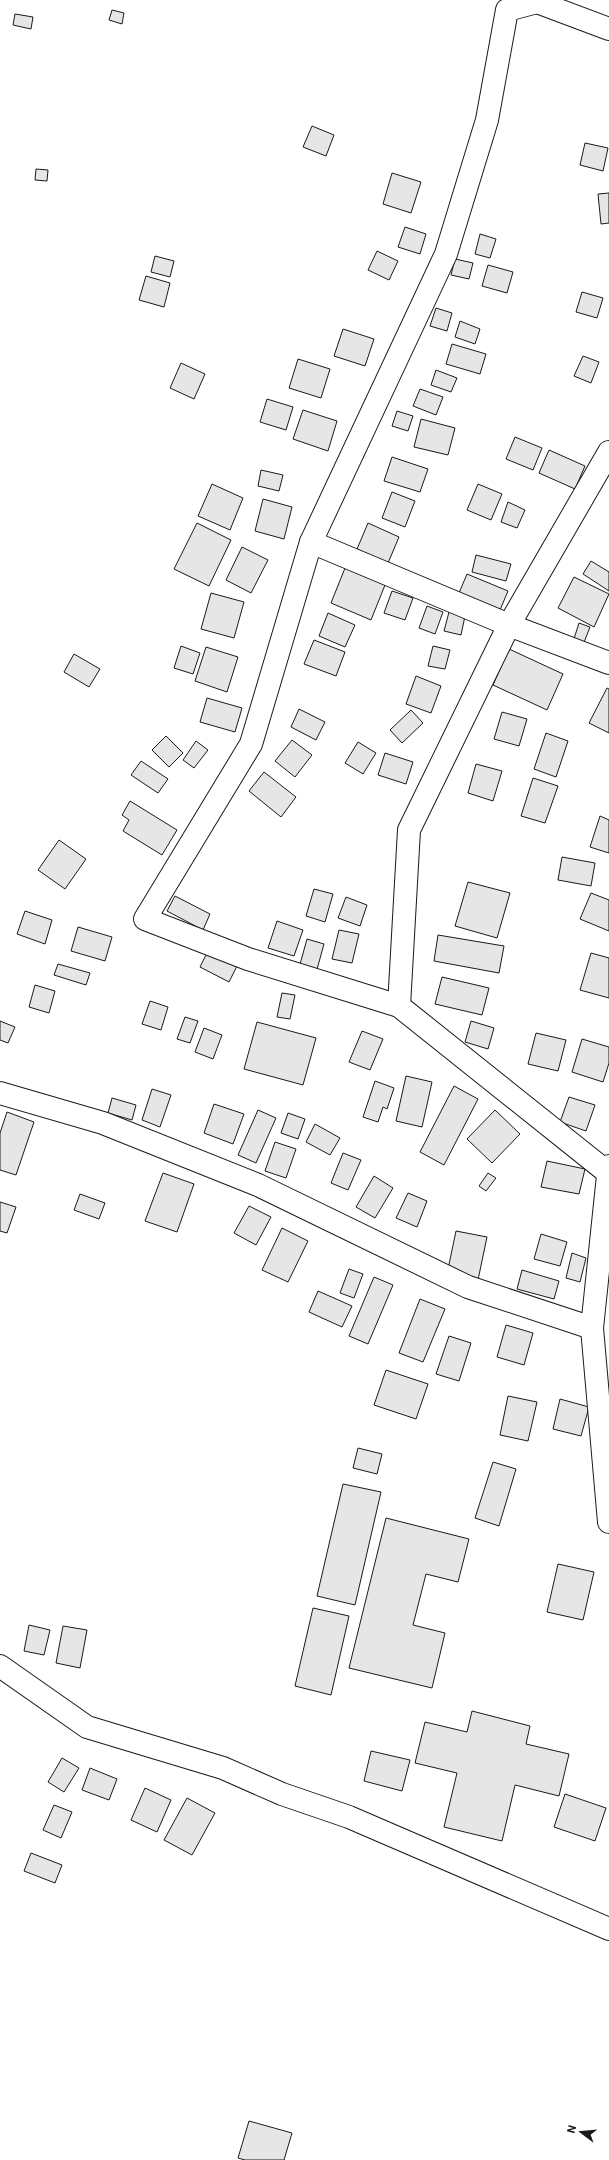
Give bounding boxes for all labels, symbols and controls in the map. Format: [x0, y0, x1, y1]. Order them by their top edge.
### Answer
north arrow [561, 2112, 601, 2152]
text: N [565, 2124, 579, 2135]

